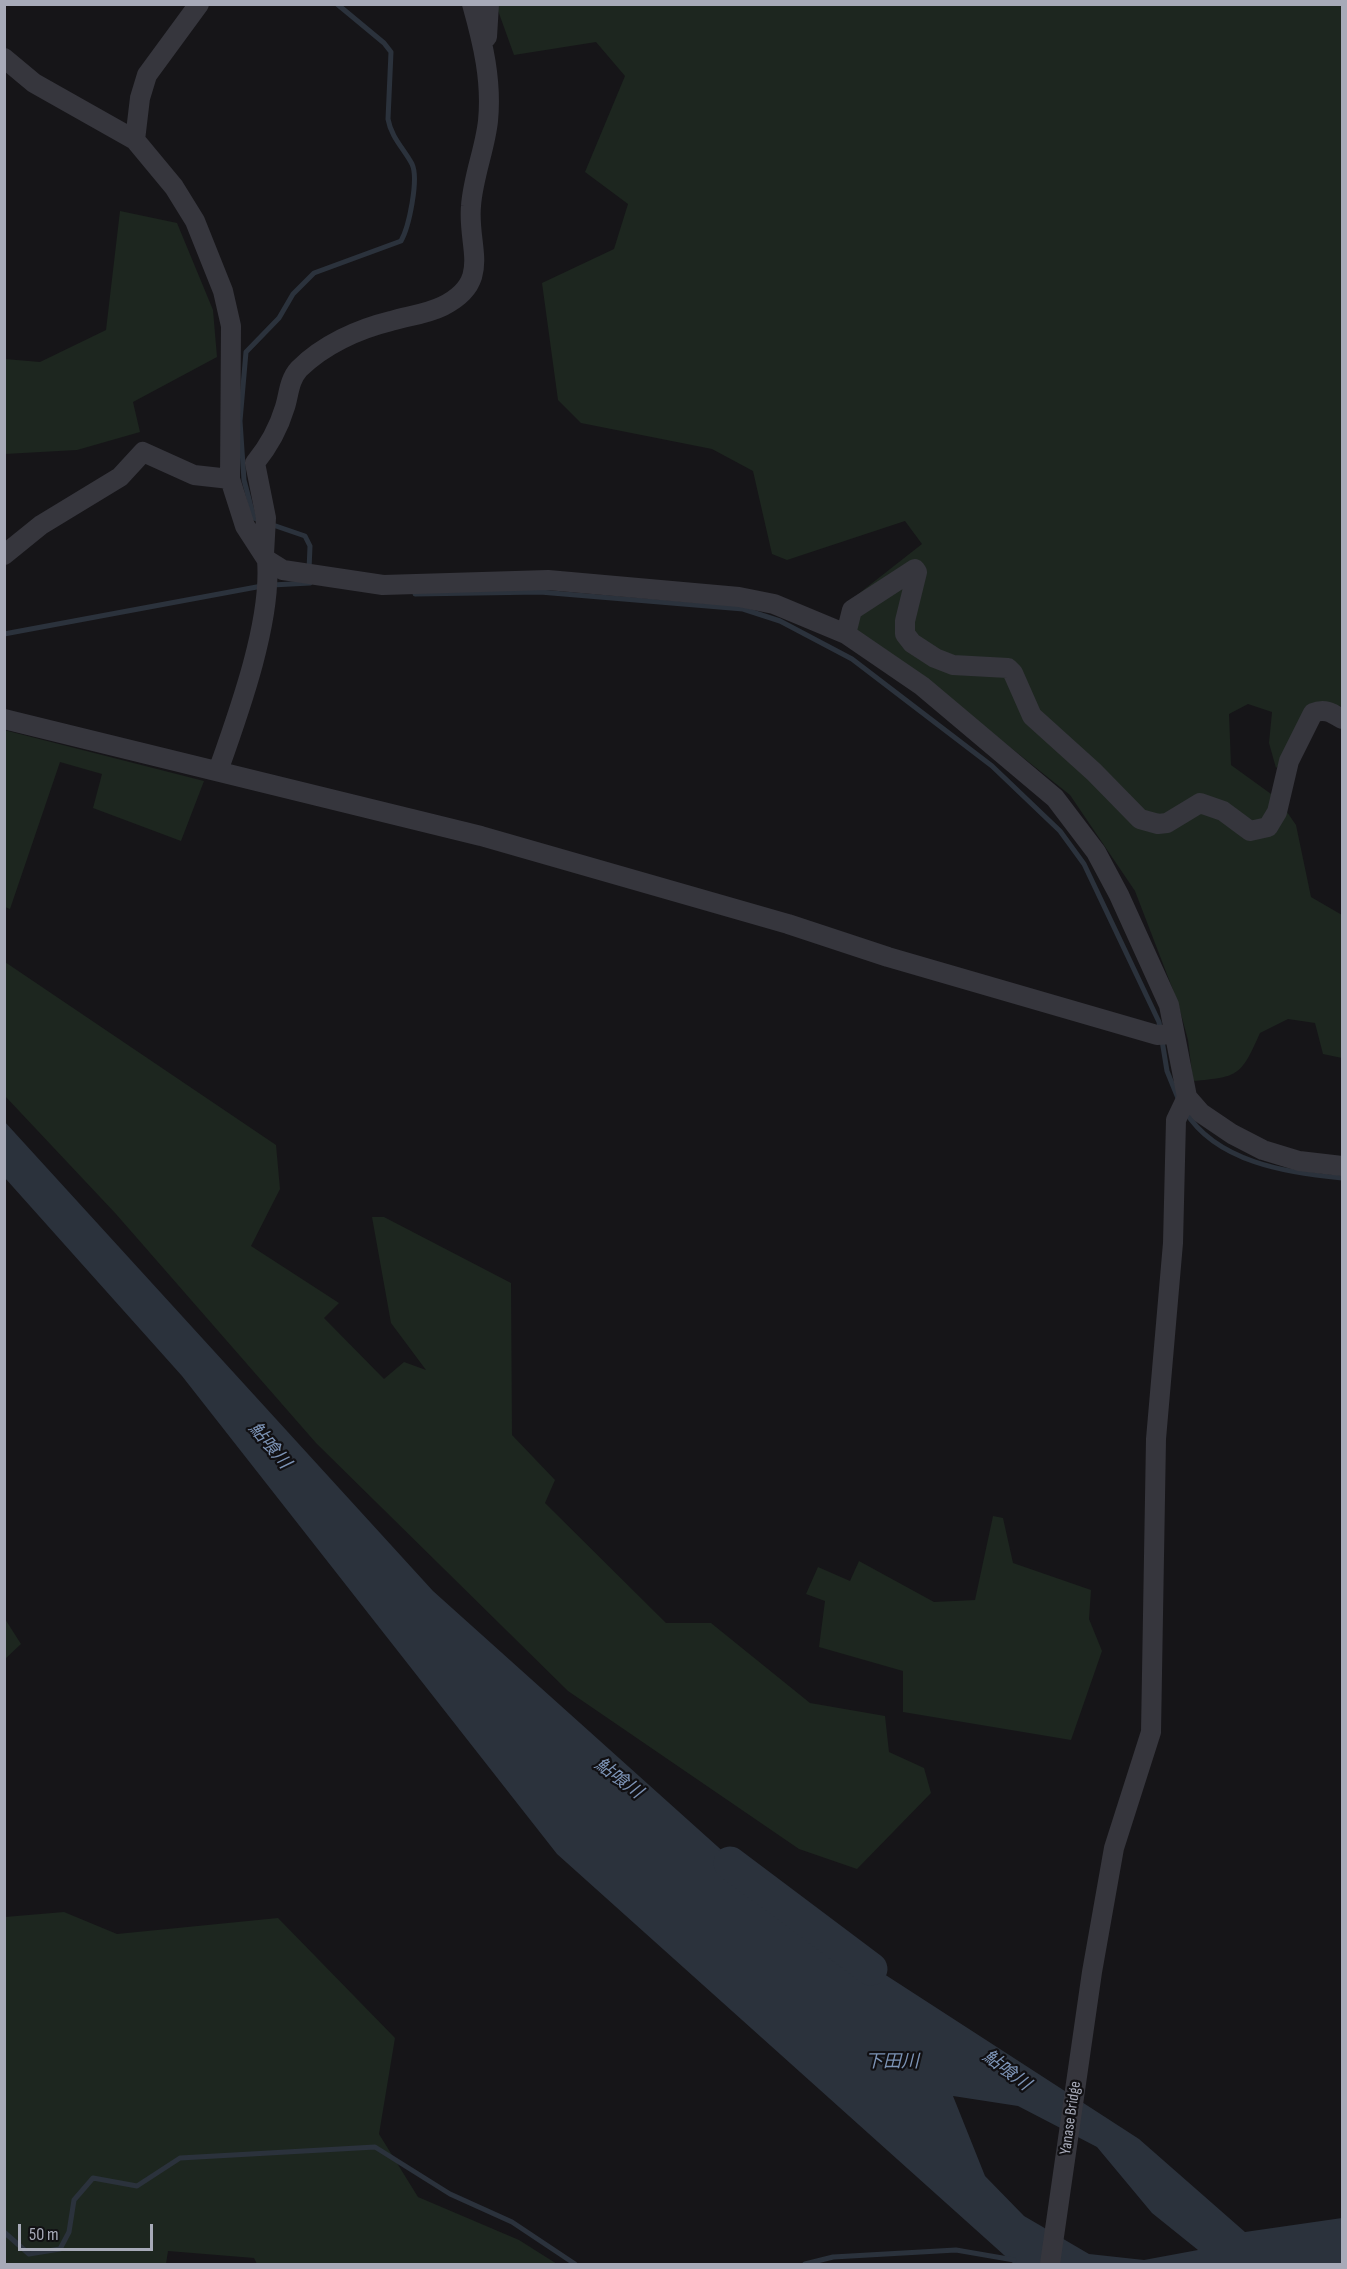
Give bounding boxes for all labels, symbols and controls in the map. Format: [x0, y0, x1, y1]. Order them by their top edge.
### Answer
water label: 鮎喰川 [243, 1418, 295, 1474]
water label: 鮎喰川 [590, 1754, 646, 1804]
water label: 鮎喰川 [978, 2046, 1034, 2096]
water label: 下田川 [865, 2051, 919, 2073]
street label: Yanase Bridge [1056, 2080, 1086, 2156]
scale bar [21, 2212, 156, 2250]
text: 50 m [29, 2224, 59, 2245]

